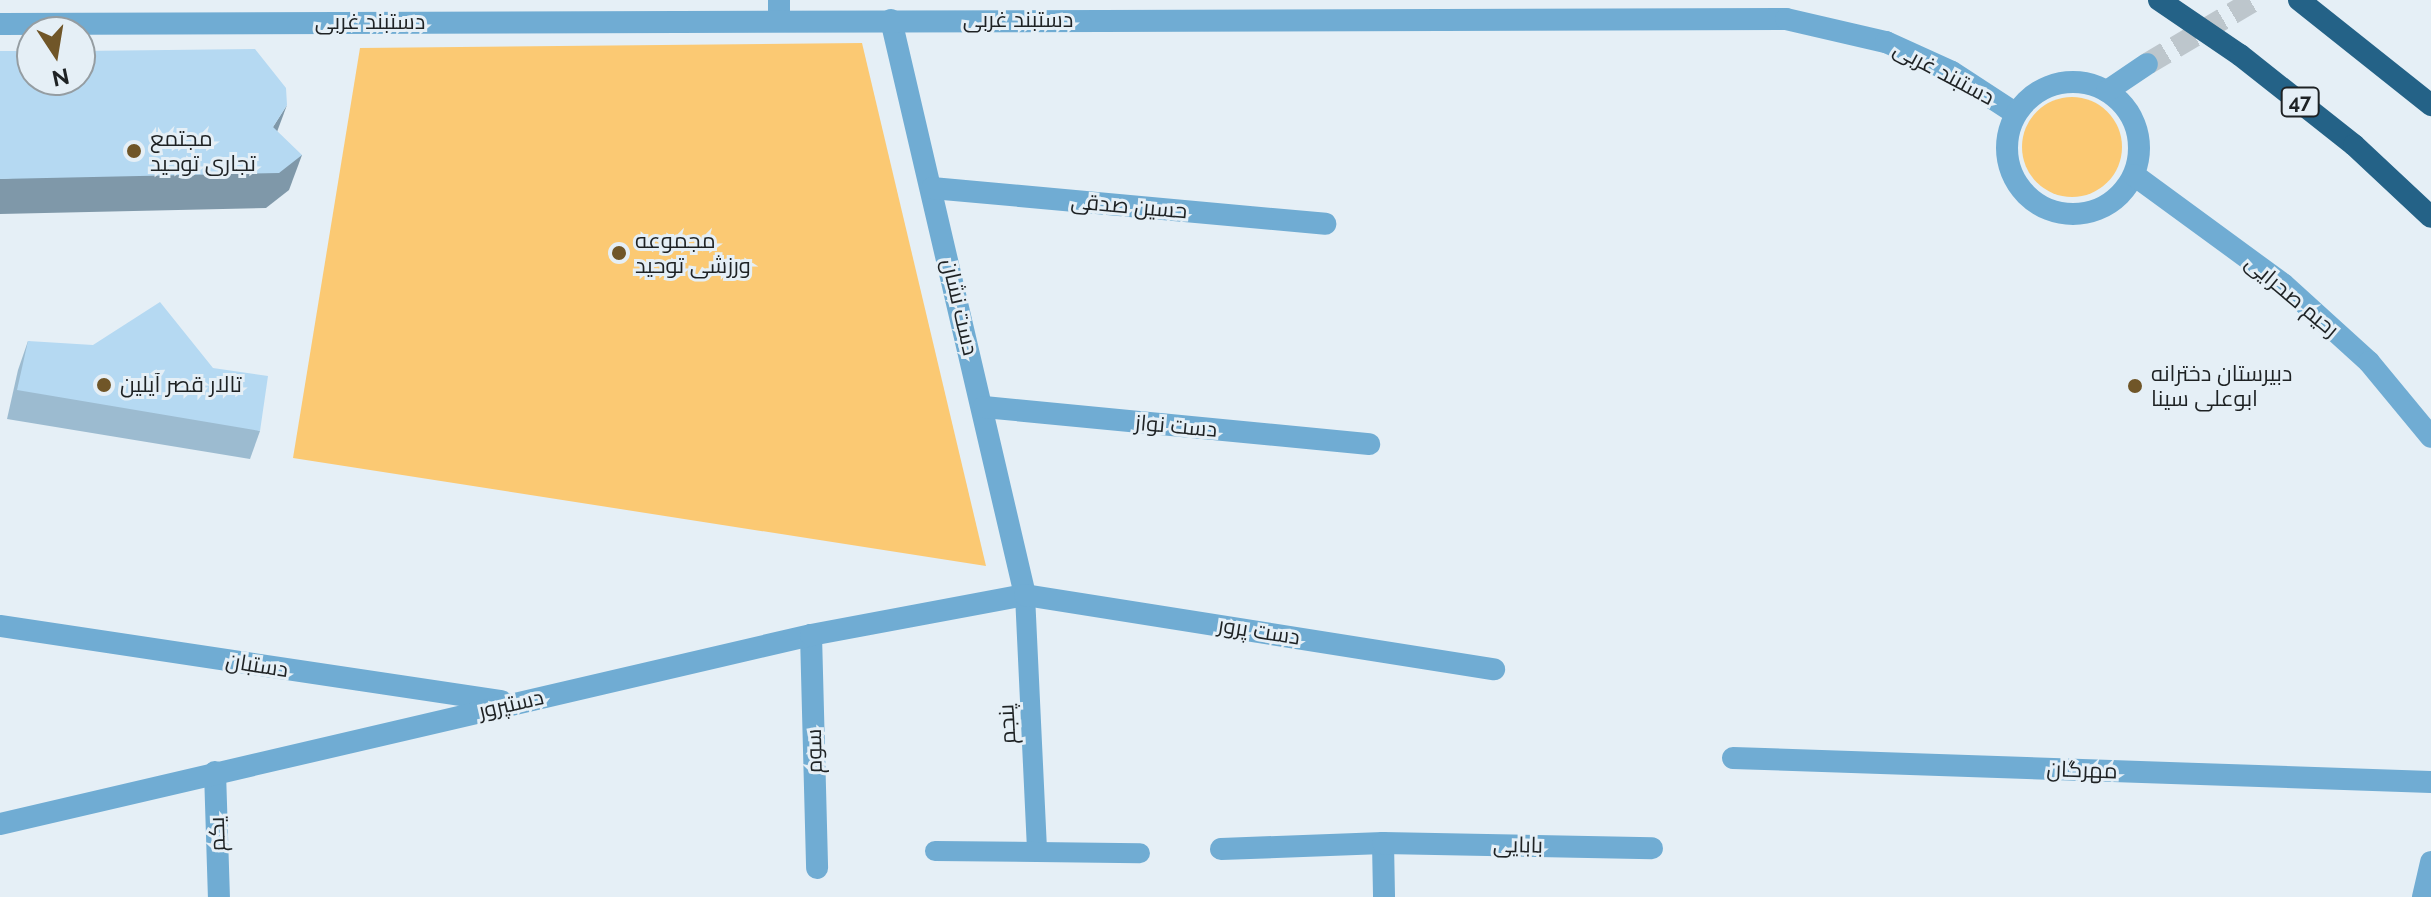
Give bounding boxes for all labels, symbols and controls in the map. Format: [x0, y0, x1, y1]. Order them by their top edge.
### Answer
street label: دستبند غربی [963, 7, 1073, 33]
street label: دستبند غربی [315, 9, 425, 35]
north arrow [16, 16, 96, 96]
street label: دستبند غربی [1889, 35, 1999, 111]
text: N [50, 63, 71, 92]
road number: 47 [2280, 86, 2320, 118]
place label: مجتمع تجاری توحید [150, 125, 256, 176]
marker: مجتمع تجاری توحید [125, 142, 143, 160]
street label: حسین صدقی [1070, 188, 1188, 224]
place label: مجموعه ورزشی توحید [635, 227, 751, 278]
marker: مجموعه ورزشی توحید [610, 244, 628, 262]
street label: رحیم صحرایی [2240, 249, 2344, 343]
street label: دست نشان [936, 256, 984, 358]
place label: دبیرستان دخترانه ابوعلی سینا [2151, 360, 2292, 412]
place label: تالار قصر آیلین [120, 372, 242, 398]
marker: تالار قصر آیلین [95, 376, 113, 394]
marker: دبیرستان دخترانه ابوعلی سینا [2126, 377, 2144, 395]
street label: دست نواز [1134, 409, 1218, 443]
street label: دست پرور [1216, 611, 1302, 651]
street label: دستبان [224, 647, 290, 683]
street label: دستپرور [476, 684, 546, 724]
street label: پنجم [993, 703, 1021, 745]
street label: سوم [800, 728, 828, 774]
street label: مهرگان [2046, 756, 2118, 784]
street label: یکم [203, 816, 231, 852]
street label: بابایی [1493, 831, 1543, 859]

